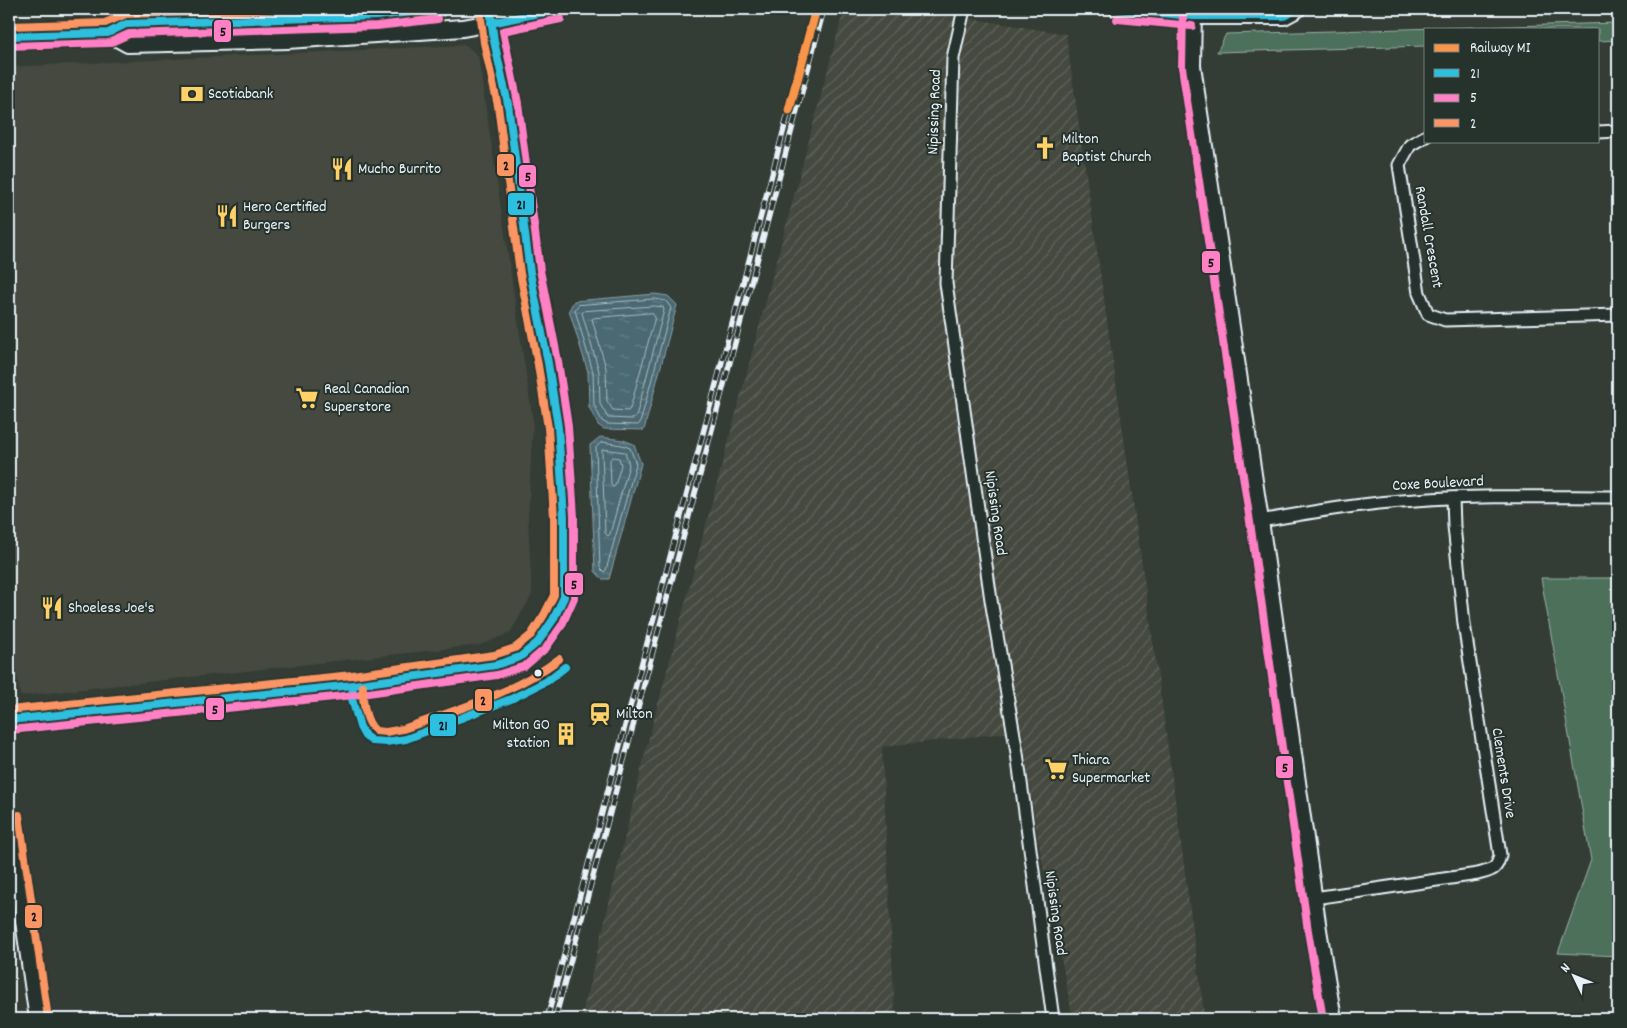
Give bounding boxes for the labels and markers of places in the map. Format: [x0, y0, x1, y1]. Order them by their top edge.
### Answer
bank icon: Scotiabank [179, 81, 205, 107]
place label: Scotiabank [208, 83, 273, 106]
place label: Milton Baptist Church [1062, 128, 1151, 169]
church icon: Milton Baptist Church [1032, 135, 1058, 161]
restaurant icon: Mucho Burrito [329, 156, 355, 182]
place label: Mucho Burrito [358, 158, 441, 181]
place label: Hero Certified Burgers [243, 196, 327, 237]
restaurant icon: Hero Certified Burgers [214, 203, 240, 229]
place label: Real Canadian Superstore [324, 378, 409, 419]
supermarket icon: Real Canadian Superstore [294, 385, 320, 411]
restaurant icon: Shoeless Joe's [39, 595, 65, 621]
place label: Shoeless Joe's [68, 597, 155, 620]
unlabelled marker [533, 668, 543, 678]
station icon: Milton [587, 701, 613, 727]
place label: Milton [616, 703, 653, 726]
place label: Milton GO station [493, 714, 550, 755]
building icon: Milton GO station [553, 721, 579, 747]
place label: Thiara Supermarket [1072, 749, 1150, 790]
supermarket icon: Thiara Supermarket [1043, 756, 1069, 782]

